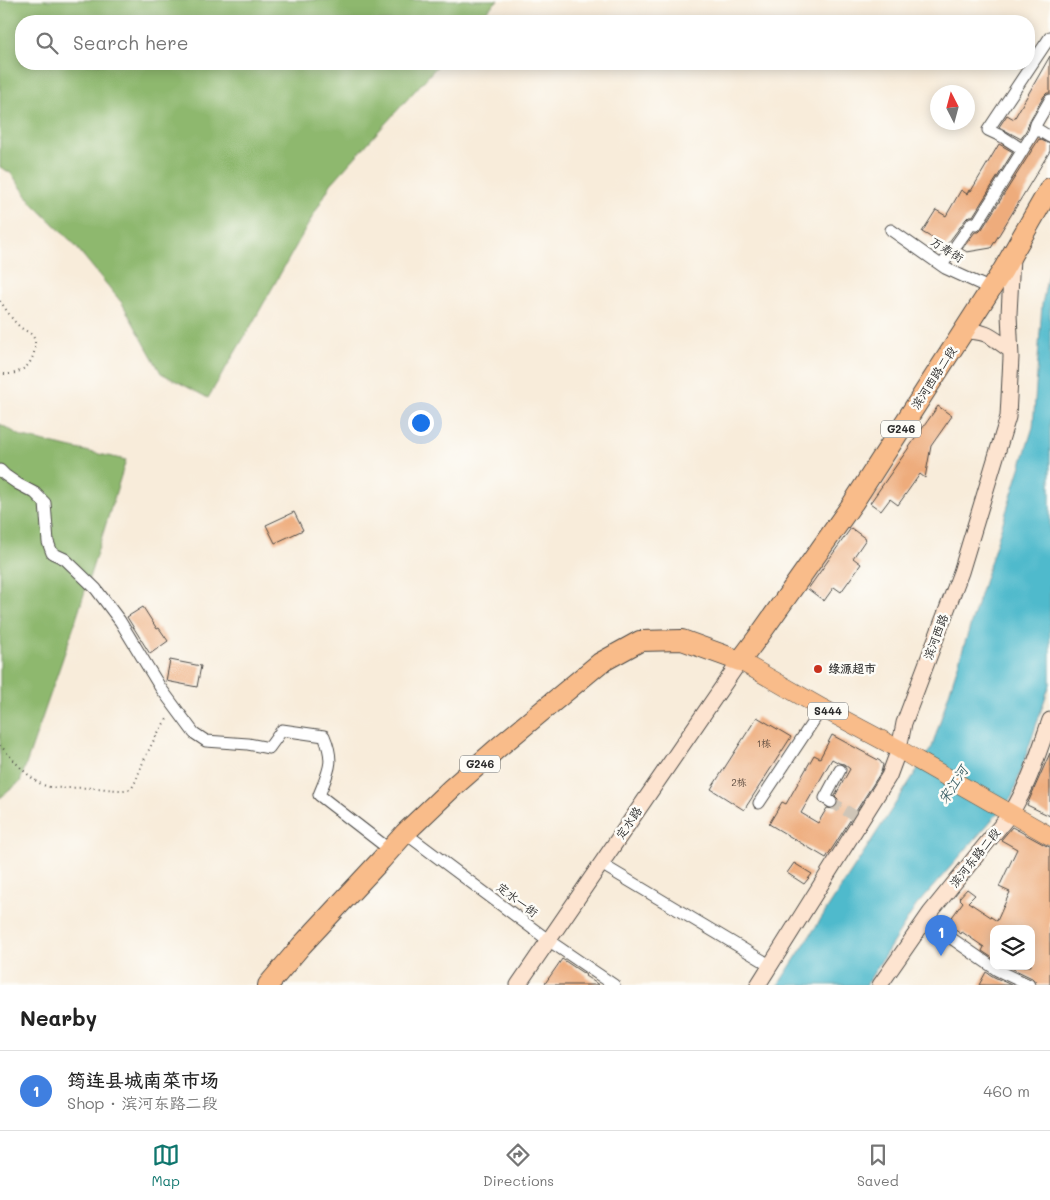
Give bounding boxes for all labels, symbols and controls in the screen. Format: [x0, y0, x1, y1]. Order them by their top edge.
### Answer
search box [15, 15, 1035, 70]
icon: search [33, 29, 61, 57]
text: Search here [73, 30, 189, 55]
north arrow [930, 85, 975, 130]
street label: 万寿街 [928, 233, 967, 265]
street label: 滨河西路二段 [907, 343, 959, 412]
your location [408, 410, 434, 436]
road number: G246 [881, 420, 921, 438]
street label: 滨河西路 [919, 611, 951, 662]
place label: 绿源超市 [828, 660, 876, 676]
marker: 绿源超市 [812, 663, 824, 675]
road number: S444 [808, 702, 848, 719]
house number: 1栋 [757, 736, 771, 750]
road number: G246 [460, 756, 500, 772]
water label: 宋江河 [933, 760, 973, 808]
house number: 2栋 [731, 775, 747, 789]
street label: 定水路 [611, 803, 645, 842]
street label: 滨河东路二段 [945, 824, 1003, 890]
street label: 定水一街 [494, 878, 542, 920]
pin: 1 [925, 915, 957, 956]
map controls [990, 925, 1035, 970]
button: layers [990, 925, 1035, 970]
text: Nearby [20, 1004, 97, 1031]
text: 筠连县城南菜市场 [67, 1067, 219, 1092]
text: 1 [32, 1080, 40, 1101]
text: 460 m [983, 1080, 1030, 1101]
text: Shop · 滨河东路二段 [67, 1092, 218, 1113]
tab: Map [151, 1141, 180, 1190]
tab: Directions [483, 1141, 554, 1190]
tab: Saved [857, 1141, 899, 1190]

